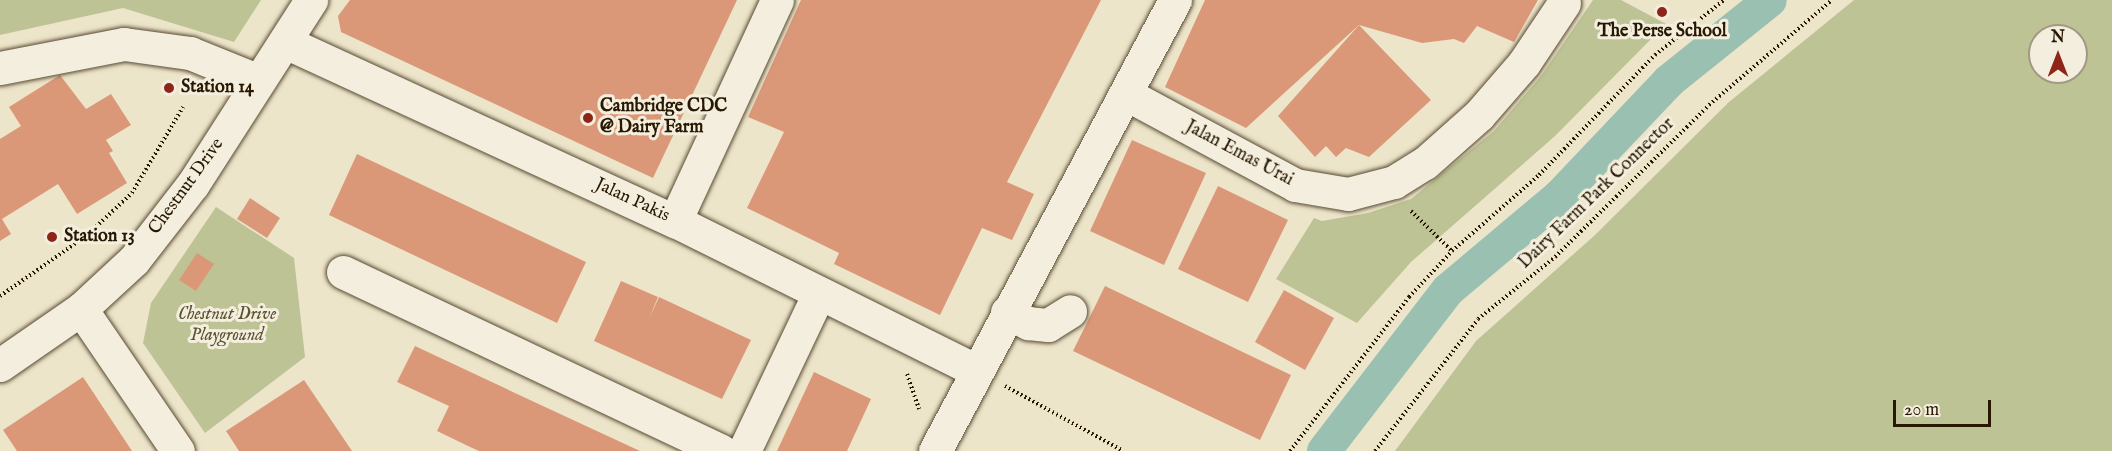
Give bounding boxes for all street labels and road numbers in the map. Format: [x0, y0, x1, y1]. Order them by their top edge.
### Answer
street label: Dairy Farm Park Connector [1515, 114, 1679, 274]
street label: Jalan Emas Urai [1181, 116, 1297, 192]
street label: Chestnut Drive [145, 135, 229, 239]
street label: Jalan Pakis [591, 174, 673, 228]

